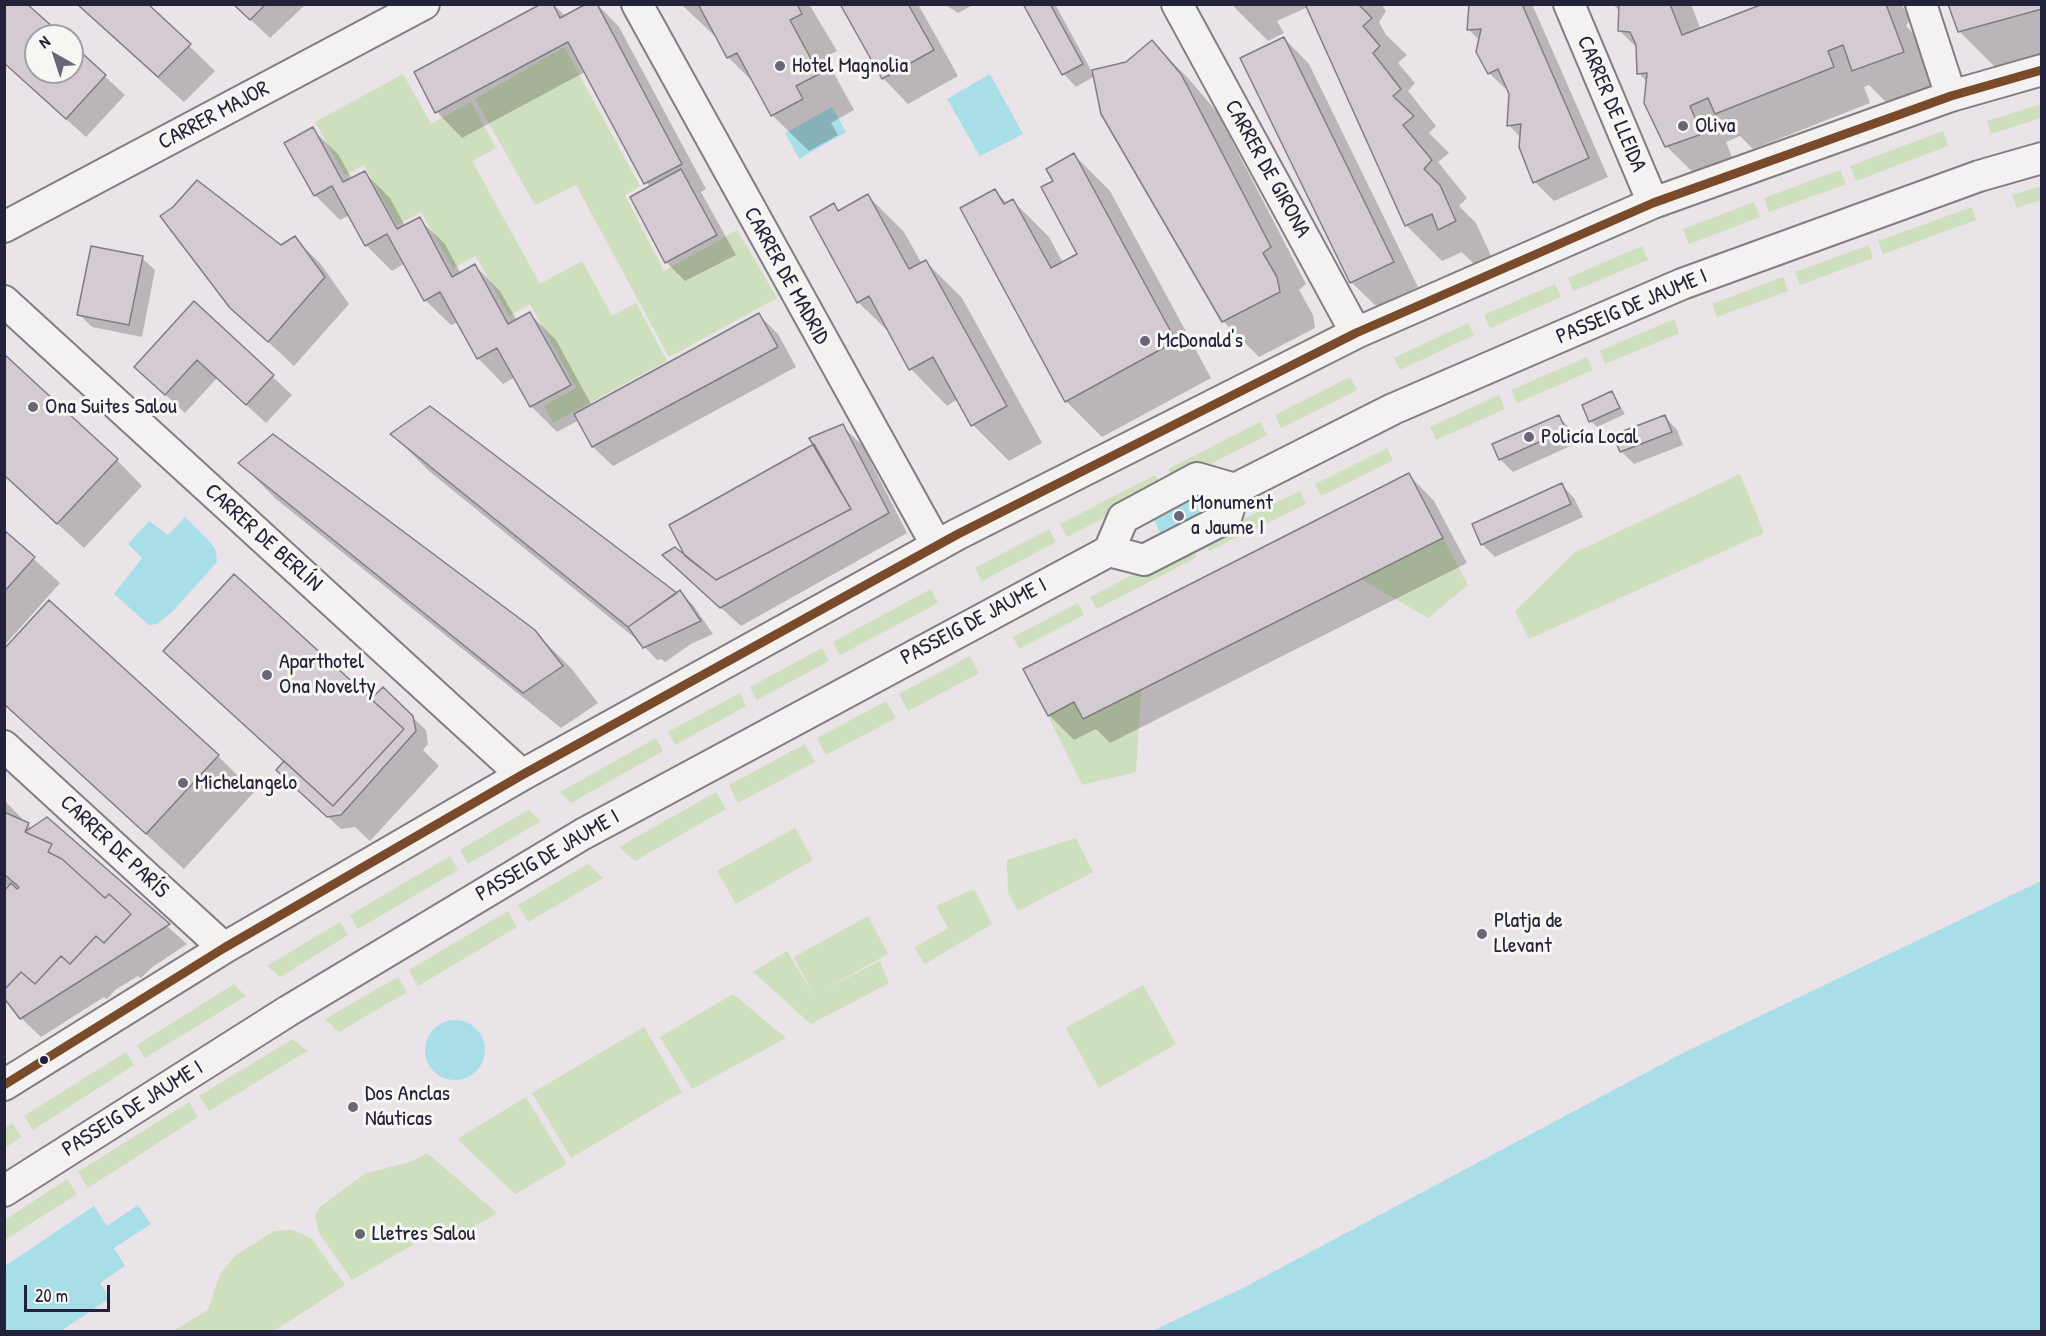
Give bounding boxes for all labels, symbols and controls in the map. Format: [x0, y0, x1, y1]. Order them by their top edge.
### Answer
north arrow [24, 24, 84, 84]
text: N [34, 30, 54, 53]
street label: CARRER DE LLEIDA [1570, 32, 1652, 176]
place label: Hotel Magnolia [792, 53, 908, 79]
marker: Hotel Magnolia [773, 59, 787, 73]
street label: CARRER MAJOR [154, 76, 274, 156]
street label: CARRER DE GIRONA [1218, 96, 1316, 242]
place label: Oliva [1695, 113, 1735, 139]
marker: Oliva [1676, 119, 1690, 133]
street label: CARRER DE MADRID [737, 203, 835, 349]
street label: PASSEIG DE JAUME I [1553, 263, 1711, 351]
place label: McDonald's [1157, 328, 1243, 354]
marker: McDonald's [1138, 334, 1152, 348]
place label: Ona Suites Salou [45, 394, 177, 420]
marker: Ona Suites Salou [26, 400, 40, 414]
place label: Policía Local [1541, 424, 1638, 450]
marker: Policía Local [1522, 430, 1536, 444]
street label: CARRER DE BERLÍN [199, 478, 327, 598]
place label: Monument a Jaume I [1191, 490, 1273, 542]
marker: Monument a Jaume I [1172, 509, 1186, 523]
street label: PASSEIG DE JAUME I [897, 572, 1051, 672]
place label: Aparthotel Ona Novelty [279, 649, 376, 700]
marker: Aparthotel Ona Novelty [260, 668, 274, 682]
place label: Michelangelo [195, 770, 297, 796]
marker: Michelangelo [176, 776, 190, 790]
street label: CARRER DE PARÍS [54, 790, 174, 904]
street label: PASSEIG DE JAUME I [472, 804, 624, 908]
place label: Platja de Llevant [1494, 908, 1563, 960]
marker: Platja de Llevant [1475, 927, 1489, 941]
unlabelled marker [38, 1054, 50, 1066]
street label: PASSEIG DE JAUME I [58, 1055, 208, 1163]
place label: Dos Anclas Náuticas [365, 1081, 450, 1132]
marker: Dos Anclas Náuticas [346, 1100, 360, 1114]
place label: Lletres Salou [372, 1221, 475, 1247]
marker: Lletres Salou [353, 1227, 367, 1241]
scale bar [27, 1273, 112, 1311]
text: 20 m [35, 1283, 68, 1308]

